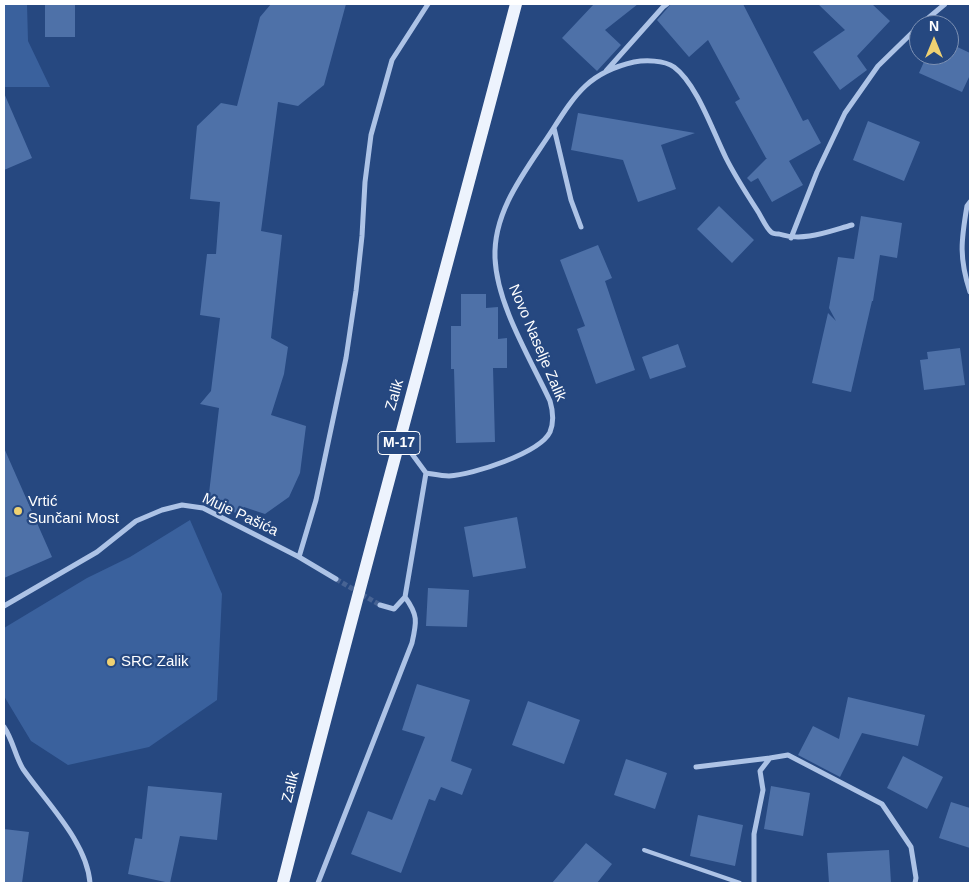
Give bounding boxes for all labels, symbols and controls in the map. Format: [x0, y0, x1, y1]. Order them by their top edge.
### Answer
north arrow [909, 15, 959, 65]
text: N [929, 18, 939, 34]
street label: Novo Naselje Zalik [504, 282, 570, 404]
street label: Zalik [382, 377, 408, 413]
road number: M-17 [378, 432, 420, 454]
street label: Muje Pašića [199, 490, 281, 540]
place label: Vrtić Sunčani Most [28, 493, 119, 528]
marker: Vrtić Sunčani Most [12, 505, 24, 517]
place label: SRC Zalik [121, 653, 189, 671]
marker: SRC Zalik [105, 656, 117, 668]
street label: Zalik [278, 769, 304, 805]

